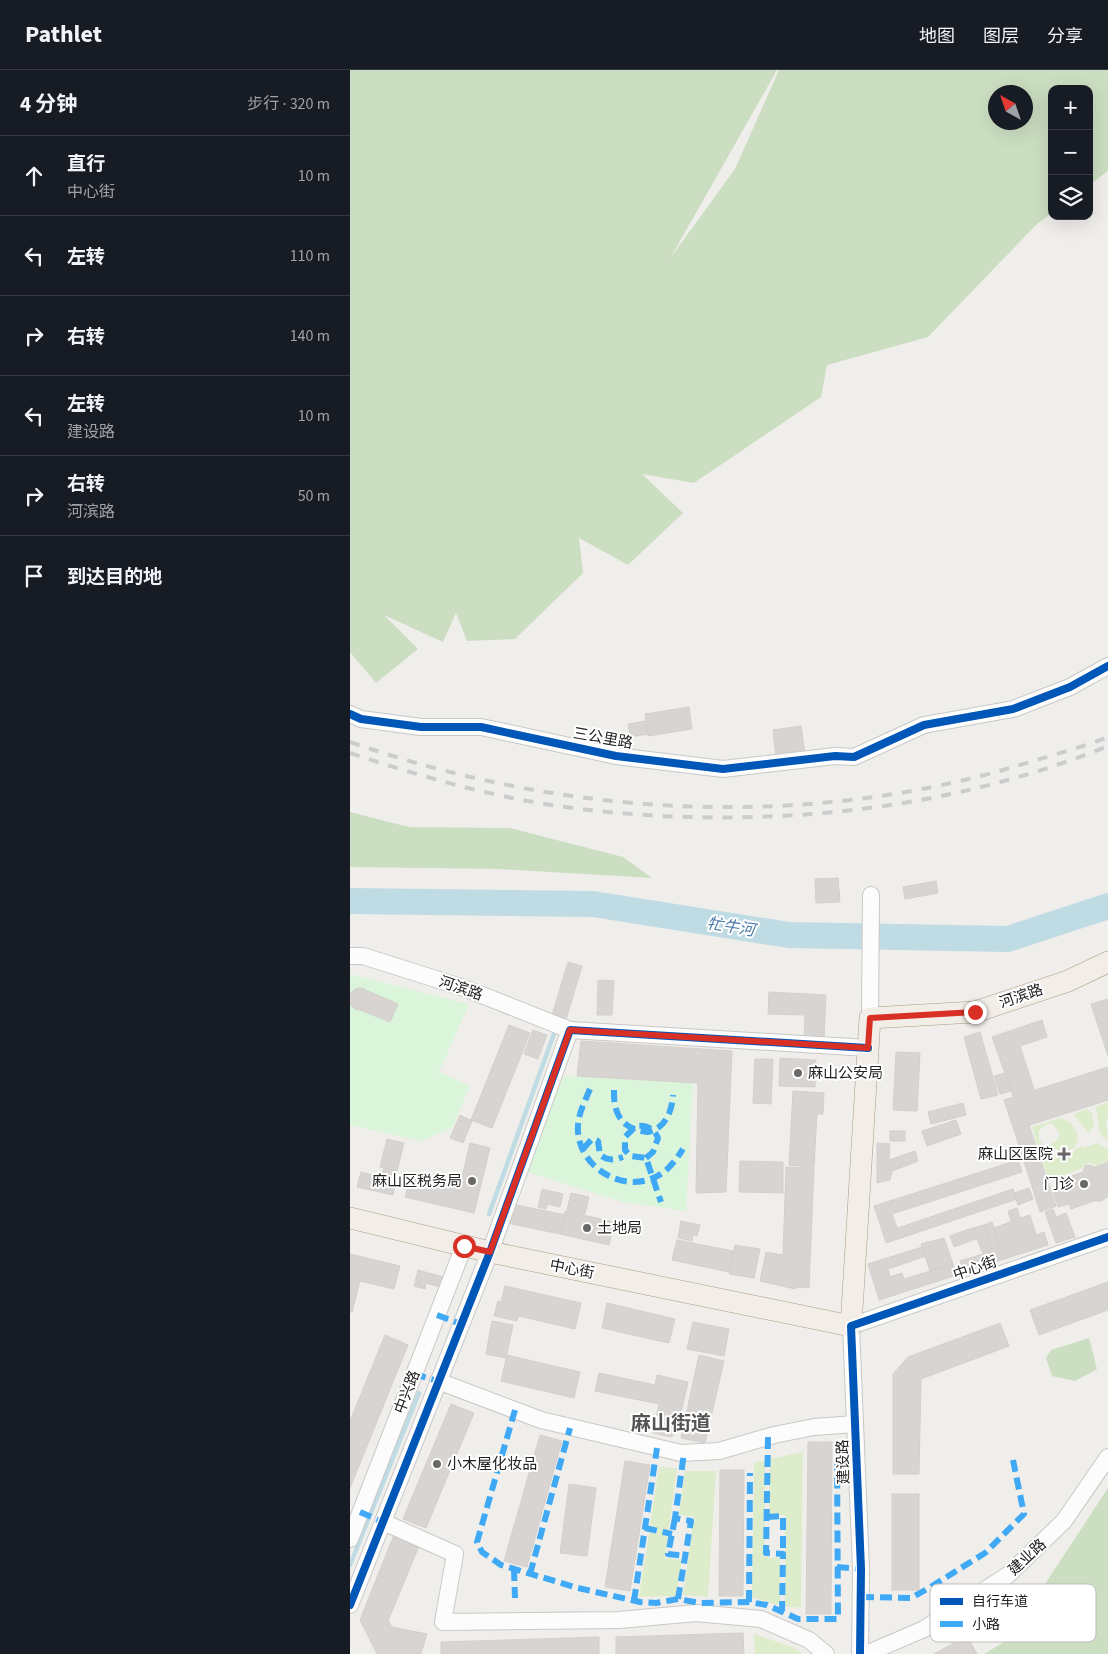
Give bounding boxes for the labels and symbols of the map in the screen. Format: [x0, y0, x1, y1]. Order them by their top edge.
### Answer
north arrow [988, 85, 1033, 130]
street label: 三公里路 [572, 723, 634, 754]
water label: 牤牛河 [705, 912, 759, 942]
street label: 河滨路 [436, 971, 486, 1006]
street label: 河滨路 [996, 979, 1046, 1014]
route end [964, 1001, 987, 1024]
place label: 麻山公安局 [808, 1063, 883, 1084]
marker: 麻山公安局 [792, 1067, 804, 1079]
place label: 麻山区医院 [978, 1144, 1053, 1165]
marker: 麻山区医院 [1057, 1147, 1071, 1161]
place label: 麻山区税务局 [372, 1171, 462, 1192]
place label: 门诊 [1044, 1174, 1074, 1195]
marker: 麻山区税务局 [466, 1175, 478, 1187]
marker: 门诊 [1078, 1178, 1090, 1190]
place label: 土地局 [597, 1218, 642, 1239]
marker: 土地局 [581, 1222, 593, 1234]
route start [453, 1235, 476, 1258]
street label: 中心街 [950, 1251, 1000, 1286]
street label: 中心街 [548, 1255, 596, 1284]
street label: 中兴路 [390, 1367, 425, 1417]
district label: 麻山街道 [631, 1410, 711, 1438]
street label: 建设路 [832, 1439, 855, 1485]
place label: 小木屋化妆品 [447, 1454, 537, 1475]
marker: 小木屋化妆品 [431, 1458, 443, 1470]
street label: 建业路 [1004, 1534, 1051, 1580]
legend [930, 1584, 1096, 1642]
text: 自行车道 [972, 1592, 1028, 1612]
text: 小路 [972, 1615, 1000, 1635]

